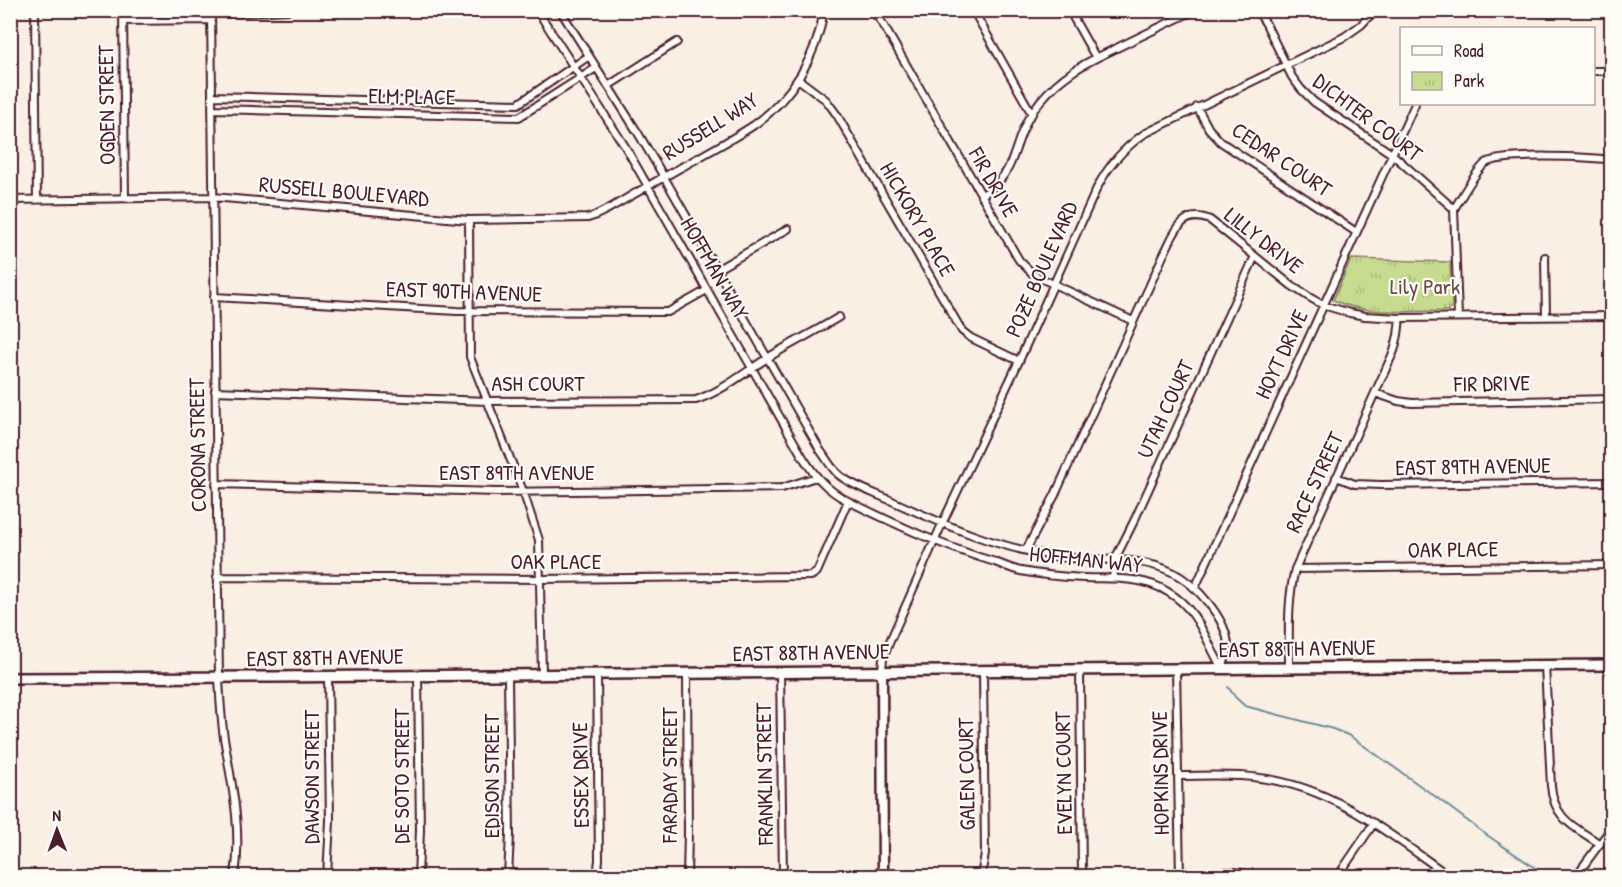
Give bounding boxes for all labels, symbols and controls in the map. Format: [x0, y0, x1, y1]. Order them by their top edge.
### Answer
legend [1400, 27, 1595, 105]
text: Road [1454, 38, 1484, 63]
street label: OGDEN STREET [90, 44, 122, 165]
street label: DICHTER COURT [1307, 66, 1429, 168]
text: Park [1454, 68, 1485, 93]
street label: ELM PLACE [368, 80, 456, 112]
street label: RUSSELL WAY [656, 85, 764, 167]
street label: CEDAR COURT [1226, 114, 1339, 204]
street label: FIR DRIVE [961, 141, 1026, 223]
street label: HICKORY PLACE [873, 156, 963, 282]
street label: RUSSELL BOULEVARD [258, 169, 431, 213]
street label: POZE BOULEVARD [998, 196, 1085, 342]
street label: LILLY DRIVE [1218, 200, 1310, 280]
street label: HOFFMAN WAY [674, 211, 757, 325]
park label: Lily Park [1390, 271, 1460, 301]
street label: EAST 90TH AVENUE [386, 273, 543, 309]
street label: HOYT DRIVE [1247, 304, 1315, 404]
street label: UTAH COURT [1129, 354, 1201, 463]
street label: FIR DRIVE [1453, 367, 1531, 399]
street label: ASH COURT [492, 368, 585, 398]
street label: CORONA STREET [181, 377, 213, 512]
street label: RACE STREET [1278, 426, 1351, 537]
street label: EAST 89TH AVENUE [1395, 450, 1551, 482]
street label: EAST 89TH AVENUE [439, 457, 595, 487]
street label: OAK PLACE [1407, 533, 1499, 565]
street label: HOFFMAN WAY [1028, 538, 1144, 580]
street label: OAK PLACE [511, 546, 602, 576]
street label: EAST 88TH AVENUE [1218, 632, 1376, 664]
street label: EAST 88TH AVENUE [732, 636, 890, 668]
street label: EAST 88TH AVENUE [246, 641, 404, 673]
street label: FRANKLIN STREET [748, 702, 780, 846]
street label: FARADAY STREET [654, 706, 684, 844]
street label: DE SOTO STREET [386, 708, 416, 844]
street label: DAWSON STREET [296, 709, 326, 844]
street label: EVELYN COURT [1047, 710, 1079, 835]
street label: HOPKINS DRIVE [1144, 710, 1176, 835]
street label: EDISON STREET [476, 713, 506, 838]
street label: GALEN COURT [950, 717, 982, 831]
street label: ESSEX DRIVE [564, 722, 596, 828]
north arrow [27, 800, 87, 860]
text: N [52, 804, 62, 826]

